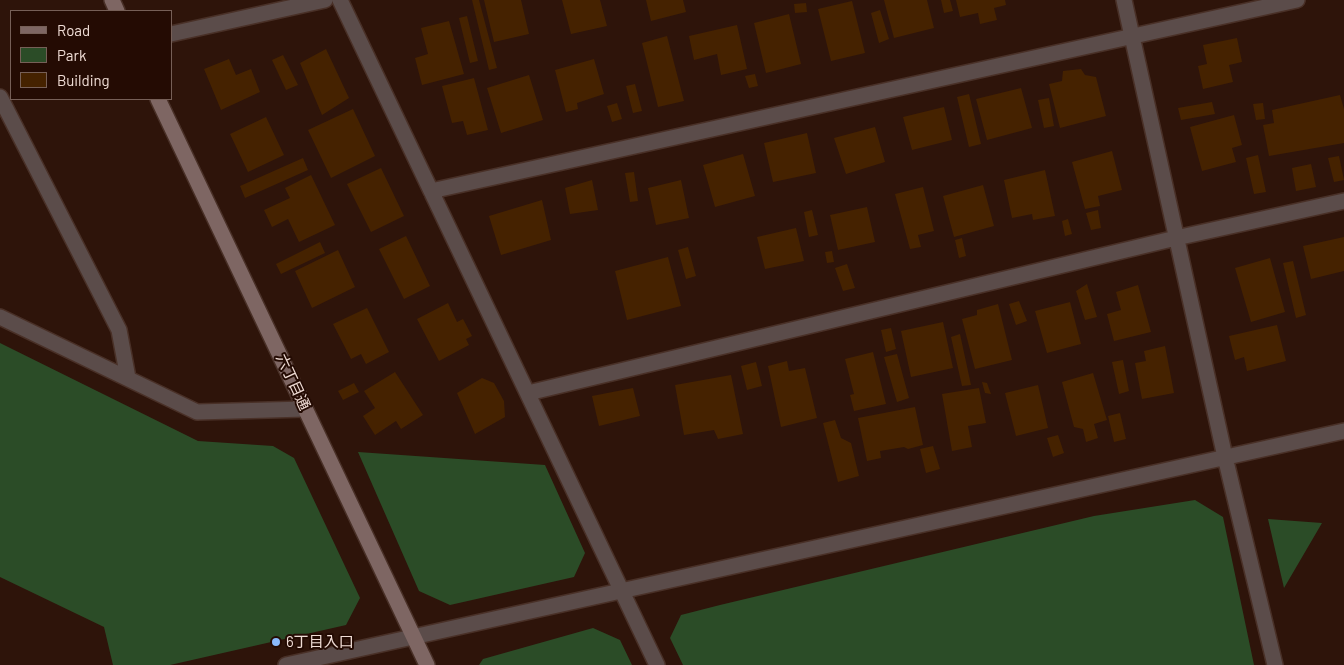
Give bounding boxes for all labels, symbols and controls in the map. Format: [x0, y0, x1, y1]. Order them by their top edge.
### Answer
legend [10, 10, 172, 100]
text: Road [57, 21, 90, 39]
text: Park [57, 46, 86, 64]
text: Building [57, 71, 110, 89]
street label: 六丁目通 [272, 351, 314, 413]
place label: 6丁目入口 [286, 633, 354, 651]
marker: 6丁目入口 [270, 636, 282, 648]

